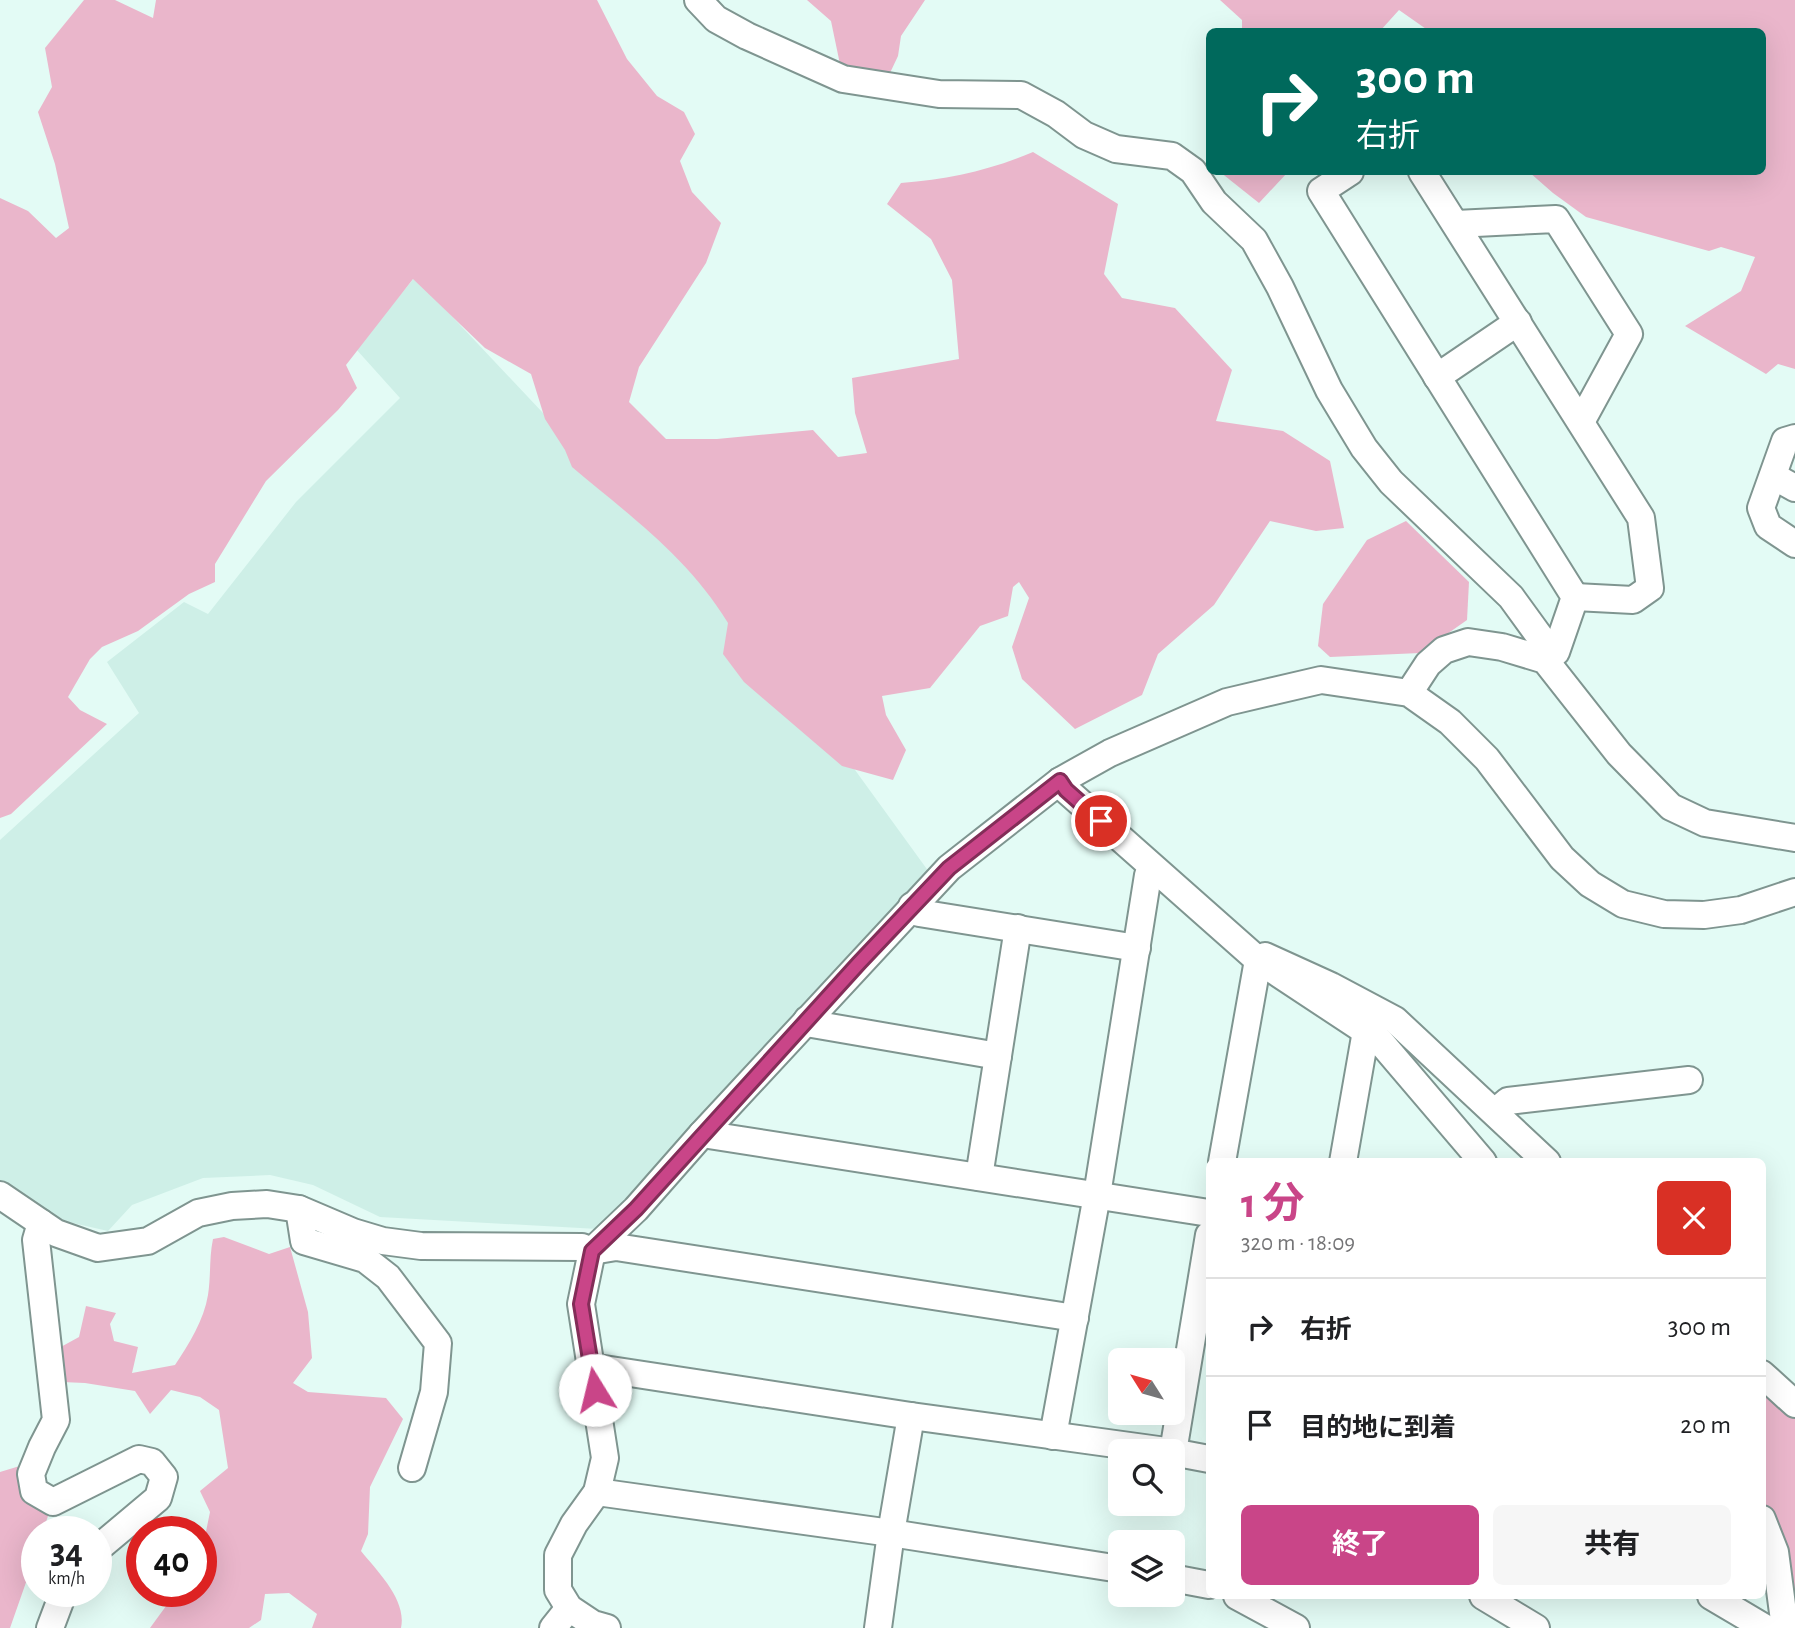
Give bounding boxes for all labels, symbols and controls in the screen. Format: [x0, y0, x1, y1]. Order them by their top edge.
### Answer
text: 300 m [1356, 54, 1475, 103]
icon: right [1241, 56, 1332, 147]
text: 右折 [1356, 120, 1420, 152]
pin [1071, 791, 1131, 851]
icon: arrive [1082, 802, 1120, 840]
button: close [1657, 1181, 1731, 1255]
text: 1 分 [1241, 1183, 1304, 1225]
text: 320 m · 18:09 [1241, 1232, 1355, 1255]
icon: right [1241, 1308, 1279, 1346]
text: 300 m [1668, 1314, 1731, 1340]
text: 右折 [1300, 1317, 1352, 1343]
north arrow [1108, 1348, 1185, 1424]
map controls [1108, 1348, 1185, 1607]
position arrow [558, 1353, 632, 1427]
icon: arrive [1241, 1406, 1279, 1444]
text: 20 m [1680, 1412, 1731, 1438]
text: 目的地に到着 [1300, 1415, 1456, 1441]
button: search [1108, 1439, 1185, 1516]
button: 終了 [1241, 1505, 1479, 1585]
button: 共有 [1493, 1505, 1731, 1585]
speed limit sign: 40 [126, 1516, 217, 1607]
button: layers [1108, 1530, 1185, 1607]
text: 34 [50, 1535, 83, 1570]
text: km/h [48, 1570, 85, 1588]

